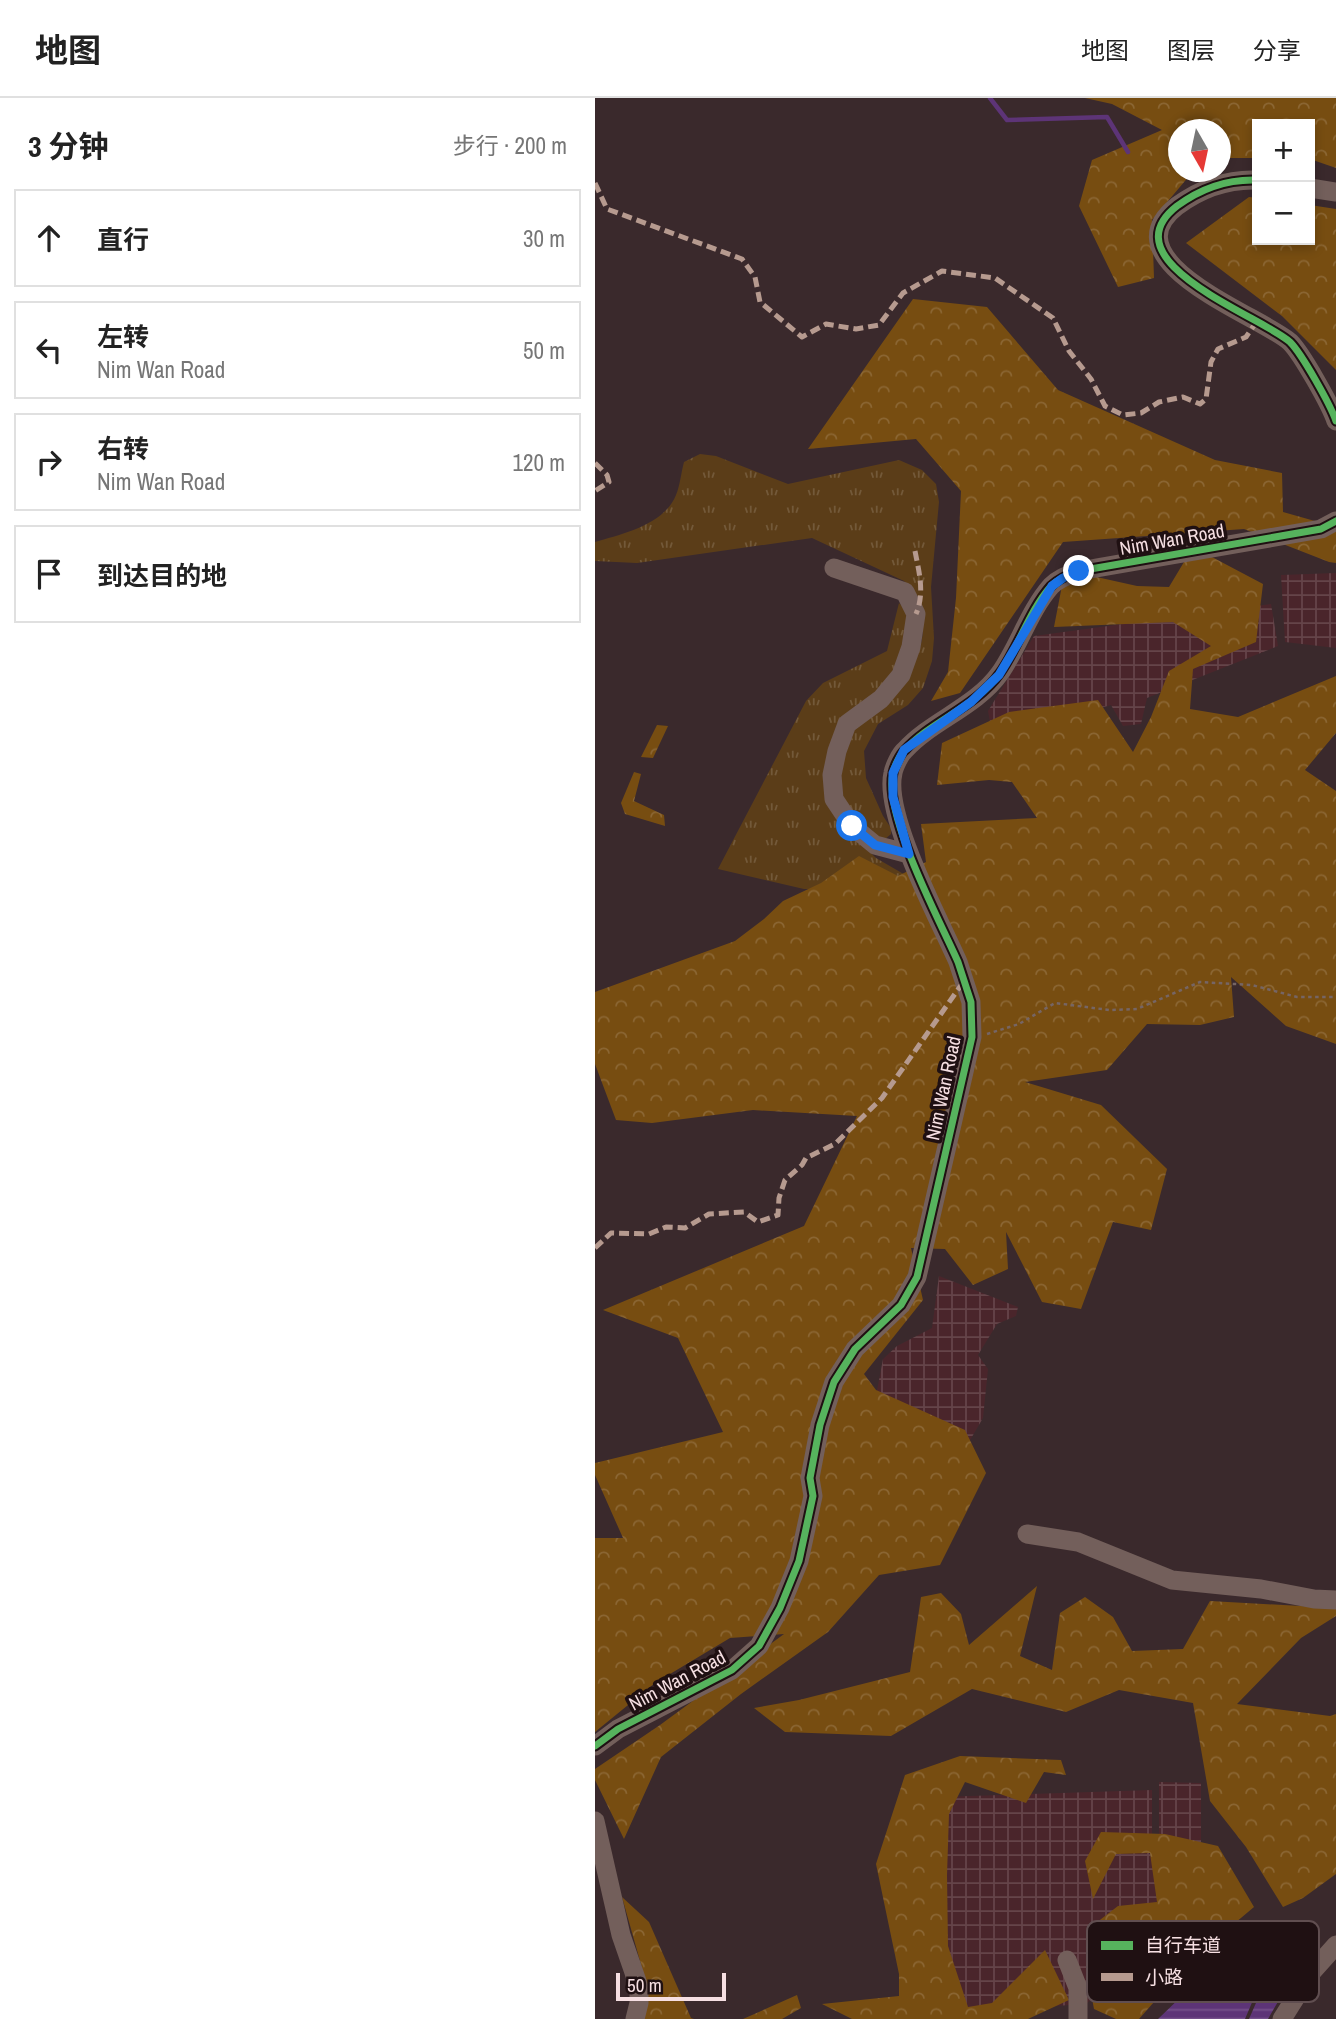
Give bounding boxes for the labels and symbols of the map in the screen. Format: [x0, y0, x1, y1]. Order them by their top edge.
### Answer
north arrow [1168, 119, 1231, 182]
street label: Nim Wan Road [1118, 517, 1226, 561]
route end [1063, 555, 1094, 586]
route start [836, 810, 867, 841]
street label: Nim Wan Road [919, 1033, 967, 1143]
street label: Nim Wan Road [624, 1644, 730, 1716]
legend [1087, 1921, 1319, 2002]
text: 自行车道 [1145, 1932, 1221, 1958]
text: 小路 [1145, 1964, 1183, 1990]
scale bar [616, 1970, 726, 2002]

